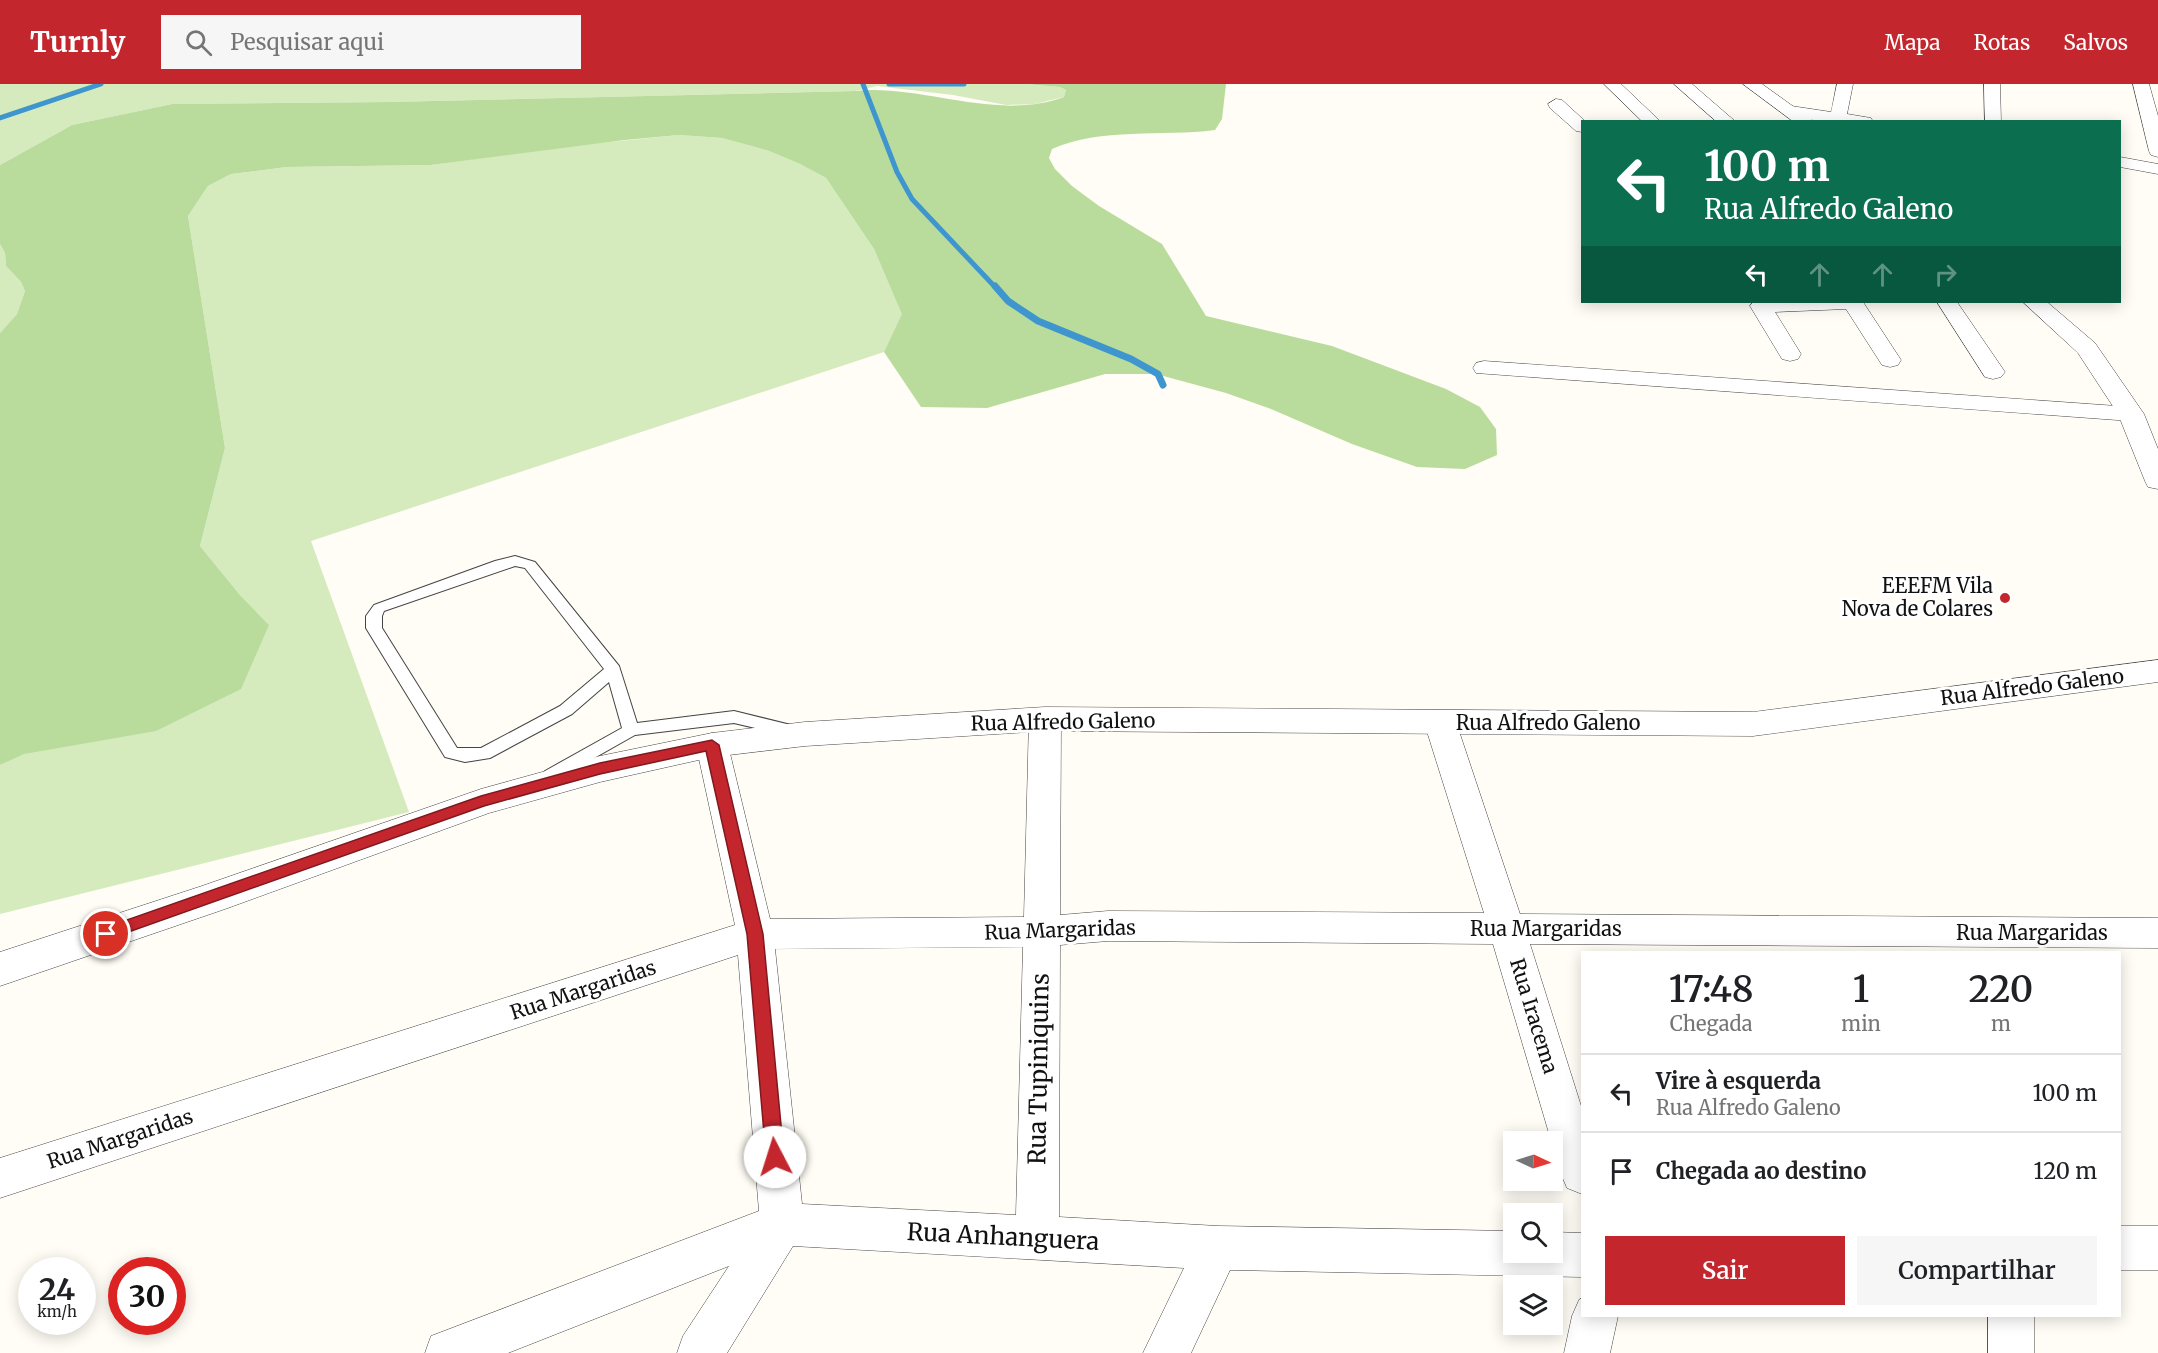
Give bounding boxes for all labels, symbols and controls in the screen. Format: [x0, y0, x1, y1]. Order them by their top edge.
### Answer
search box [161, 15, 581, 69]
text: Turnly [30, 24, 125, 60]
icon: search [182, 26, 215, 59]
text: Pesquisar aqui [230, 28, 384, 56]
text: Mapa [1884, 29, 1941, 56]
text: Rotas [1974, 29, 2030, 56]
text: Salvos [2063, 29, 2128, 56]
text: 100 m [1704, 140, 1830, 192]
icon: left [1605, 144, 1683, 222]
text: Rua Alfredo Galeno [1704, 192, 1953, 226]
icon: left [1740, 258, 1773, 291]
icon: ahead [1803, 258, 1836, 291]
icon: ahead [1866, 258, 1899, 291]
icon: right [1929, 258, 1962, 291]
place label: EEEFM Vila Nova de Colares [1842, 573, 1993, 621]
marker: EEEFM Vila Nova de Colares [1998, 591, 2012, 605]
street label: Rua Alfredo Galeno [1939, 663, 2125, 710]
street label: Rua Alfredo Galeno [970, 707, 1156, 736]
street label: Rua Alfredo Galeno [1456, 710, 1641, 735]
pin [80, 908, 131, 959]
street label: Rua Margaridas [984, 914, 1136, 945]
street label: Rua Margaridas [1470, 916, 1622, 941]
icon: arrive [89, 917, 122, 950]
street label: Rua Margaridas [1956, 920, 2108, 945]
street label: Rua Margaridas [507, 954, 659, 1025]
street label: Rua Iracema [1505, 955, 1564, 1077]
text: 17:48 [1669, 967, 1754, 1012]
text: 1 [1853, 967, 1869, 1012]
text: 220 [1968, 967, 2033, 1012]
street label: Rua Tupiniquins [1021, 973, 1056, 1165]
text: Chegada [1670, 1011, 1752, 1036]
text: min [1841, 1011, 1881, 1036]
text: m [1991, 1011, 2011, 1036]
text: Vire à esquerda [1656, 1067, 1821, 1095]
icon: left [1605, 1077, 1638, 1110]
text: 100 m [2032, 1079, 2097, 1107]
text: Rua Alfredo Galeno [1656, 1095, 1841, 1120]
street label: Rua Margaridas [44, 1103, 196, 1174]
position arrow [743, 1125, 807, 1189]
north arrow [1503, 1131, 1563, 1191]
map controls [1503, 1131, 1563, 1335]
icon: arrive [1605, 1155, 1638, 1188]
text: Chegada ao destino [1656, 1157, 1866, 1185]
text: 120 m [2033, 1157, 2097, 1185]
button: search [1503, 1203, 1563, 1263]
street label: Rua Anhanguera [906, 1216, 1100, 1257]
button: Sair [1605, 1236, 1845, 1305]
button: Compartilhar [1857, 1236, 2097, 1305]
speed limit sign: 30 [108, 1257, 186, 1335]
text: 24 [39, 1270, 75, 1308]
button: layers [1503, 1275, 1563, 1335]
text: km/h [37, 1302, 77, 1321]

